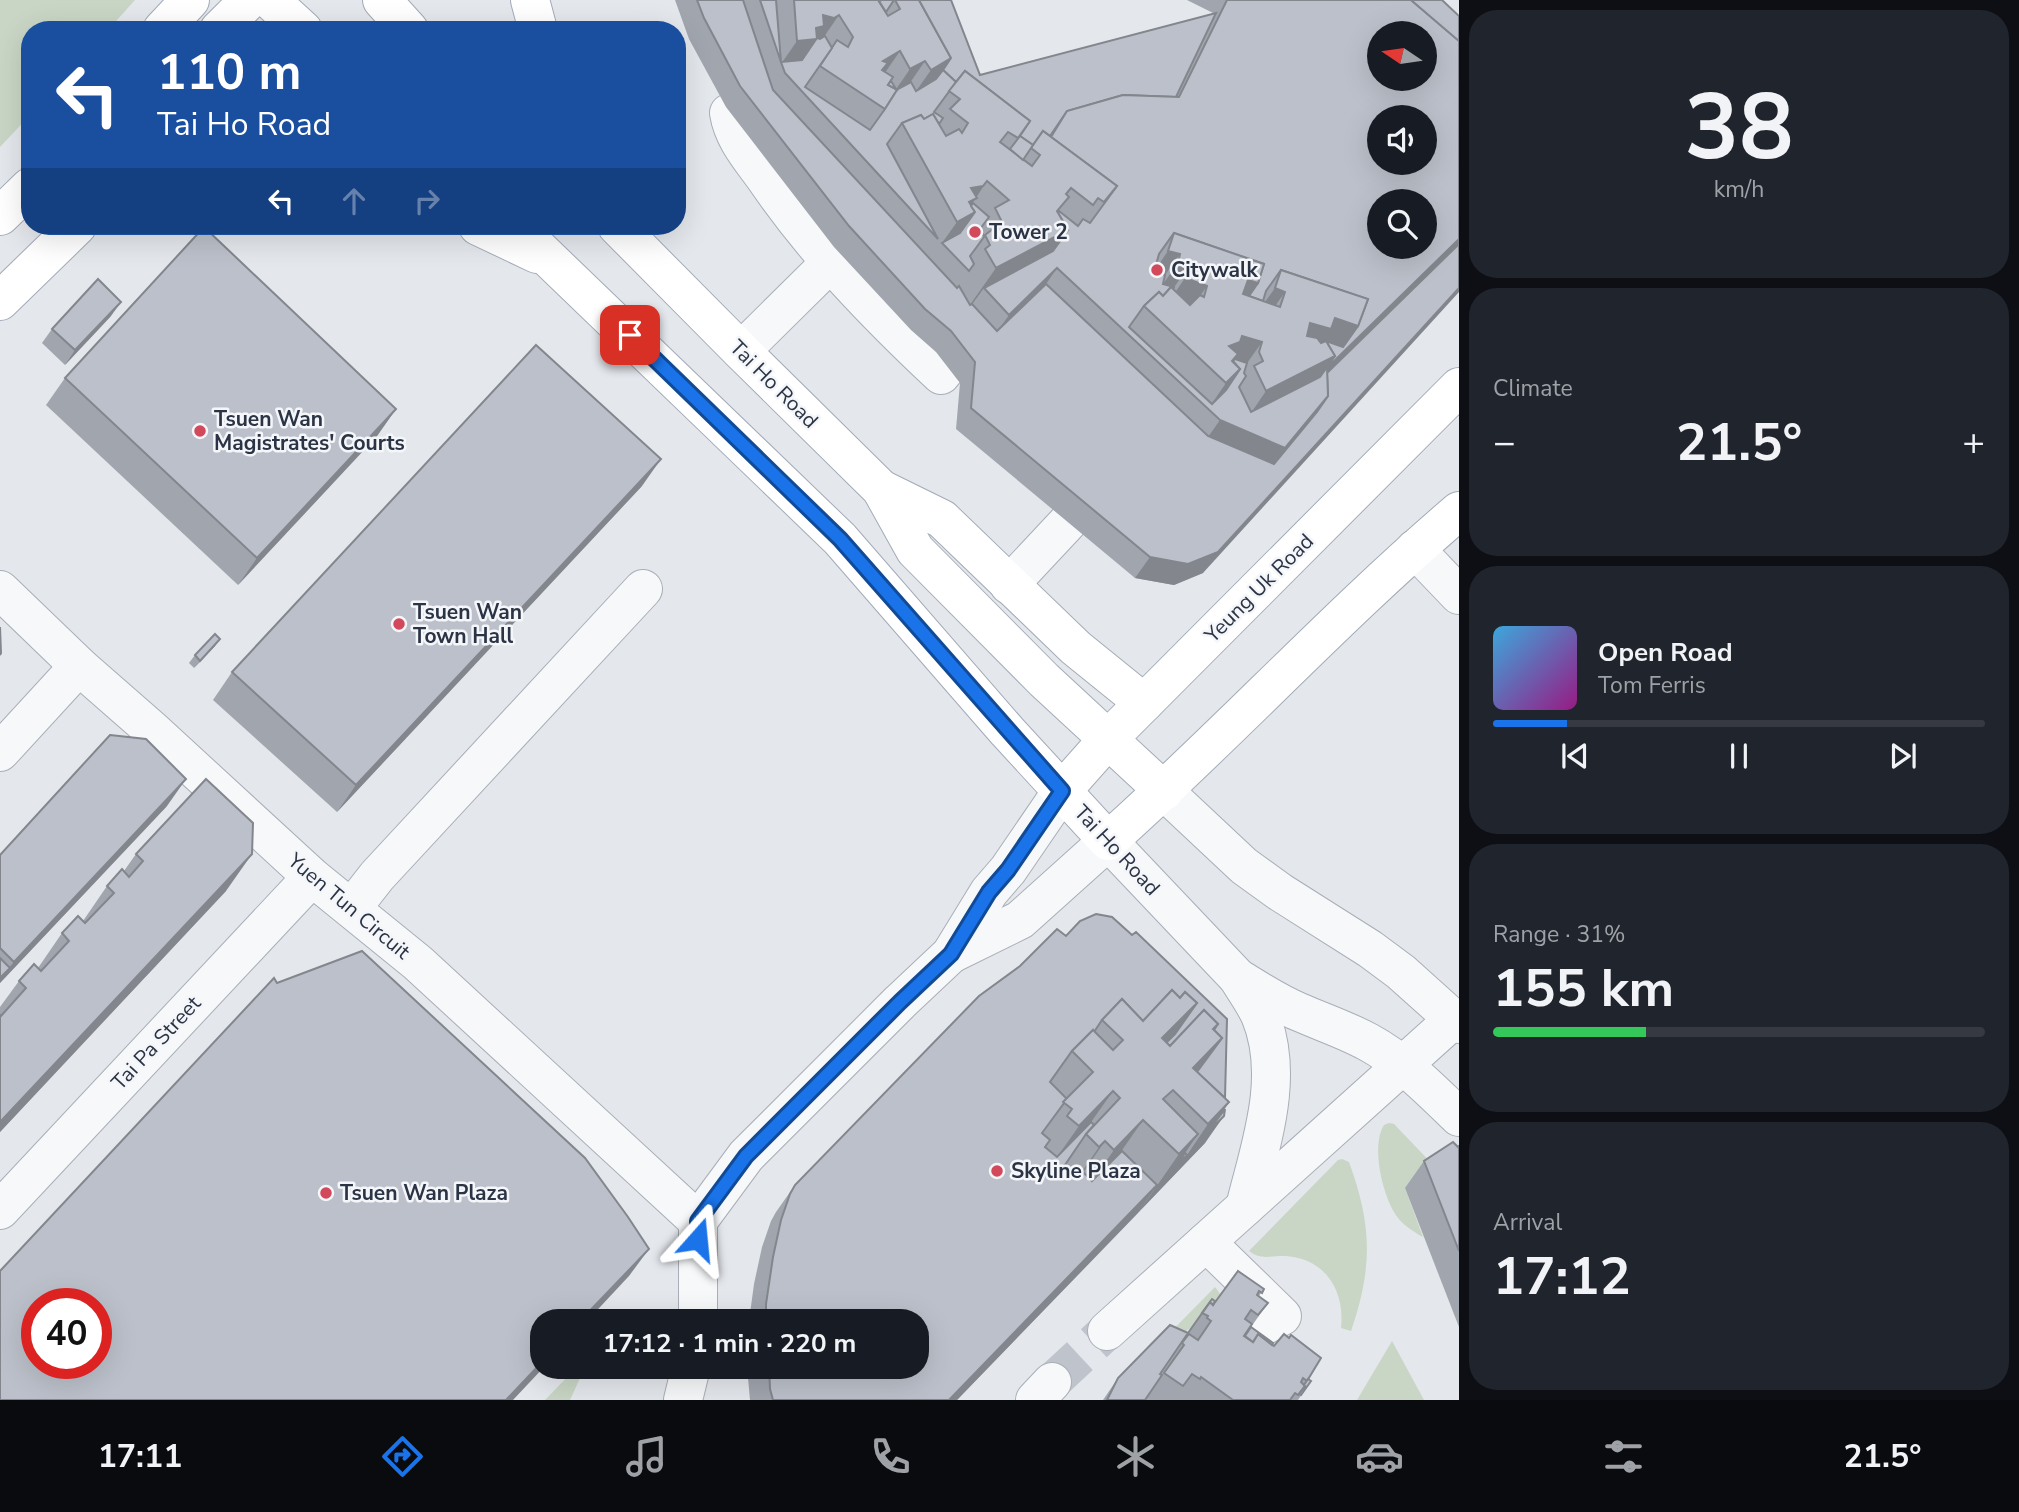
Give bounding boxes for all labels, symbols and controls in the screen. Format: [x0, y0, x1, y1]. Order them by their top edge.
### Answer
north arrow [1367, 21, 1437, 91]
map controls [1367, 21, 1437, 259]
text: 110 m [157, 39, 301, 106]
icon: left [42, 49, 133, 140]
text: 38 [1684, 66, 1794, 190]
text: Tai Ho Road [157, 103, 331, 146]
button: sound [1367, 105, 1437, 175]
text: km/h [1714, 174, 1764, 205]
icon: left [262, 182, 300, 220]
icon: ahead [335, 182, 373, 220]
icon: right [408, 182, 446, 220]
button: search [1367, 189, 1437, 259]
place label: Tower 2 [989, 218, 1068, 246]
marker: Tower 2 [967, 224, 983, 240]
place label: Citywalk [1171, 256, 1259, 284]
marker: Citywalk [1149, 262, 1165, 278]
pin [600, 305, 660, 365]
icon: arrive [611, 316, 649, 354]
street label: Tai Ho Road [724, 334, 824, 434]
text: Climate [1493, 373, 1573, 404]
place label: Tsuen Wan Magistrates' Courts [214, 405, 405, 457]
text: 21.5° [1676, 407, 1802, 478]
text: − [1493, 417, 1516, 468]
text: + [1962, 417, 1985, 468]
marker: Tsuen Wan Magistrates' Courts [192, 423, 208, 439]
street label: Yeung Uk Road [1198, 527, 1320, 649]
place label: Tsuen Wan Town Hall [413, 598, 522, 650]
marker: Tsuen Wan Town Hall [391, 616, 407, 632]
text: Open Road [1598, 635, 1733, 670]
text: Tom Ferris [1598, 670, 1706, 701]
icon: previous [1556, 737, 1594, 775]
icon: pause [1720, 737, 1758, 775]
icon: next [1884, 737, 1922, 775]
street label: Tai Ho Road [1068, 799, 1166, 901]
street label: Yuen Tun Circuit [281, 846, 417, 966]
text: Range · 31% [1493, 919, 1625, 950]
text: 155 km [1493, 953, 1674, 1024]
street label: Tai Pa Street [105, 989, 207, 1096]
place label: Skyline Plaza [1011, 1157, 1141, 1185]
marker: Skyline Plaza [989, 1163, 1005, 1179]
place label: Tsuen Wan Plaza [340, 1179, 508, 1207]
marker: Tsuen Wan Plaza [318, 1185, 334, 1201]
position arrow [661, 1202, 735, 1276]
text: Arrival [1493, 1207, 1562, 1238]
text: 17:12 [1493, 1241, 1631, 1312]
speed limit sign: 40 [21, 1288, 112, 1379]
text: 17:12 · 1 min · 220 m [603, 1326, 856, 1361]
icon: directions [378, 1432, 427, 1481]
icon: music [622, 1432, 671, 1481]
icon: phone [866, 1432, 915, 1481]
icon: climate [1111, 1432, 1160, 1481]
icon: car [1355, 1432, 1404, 1481]
icon: filters [1599, 1432, 1648, 1481]
text: 17:11 [98, 1435, 182, 1478]
text: 21.5° [1844, 1435, 1921, 1478]

